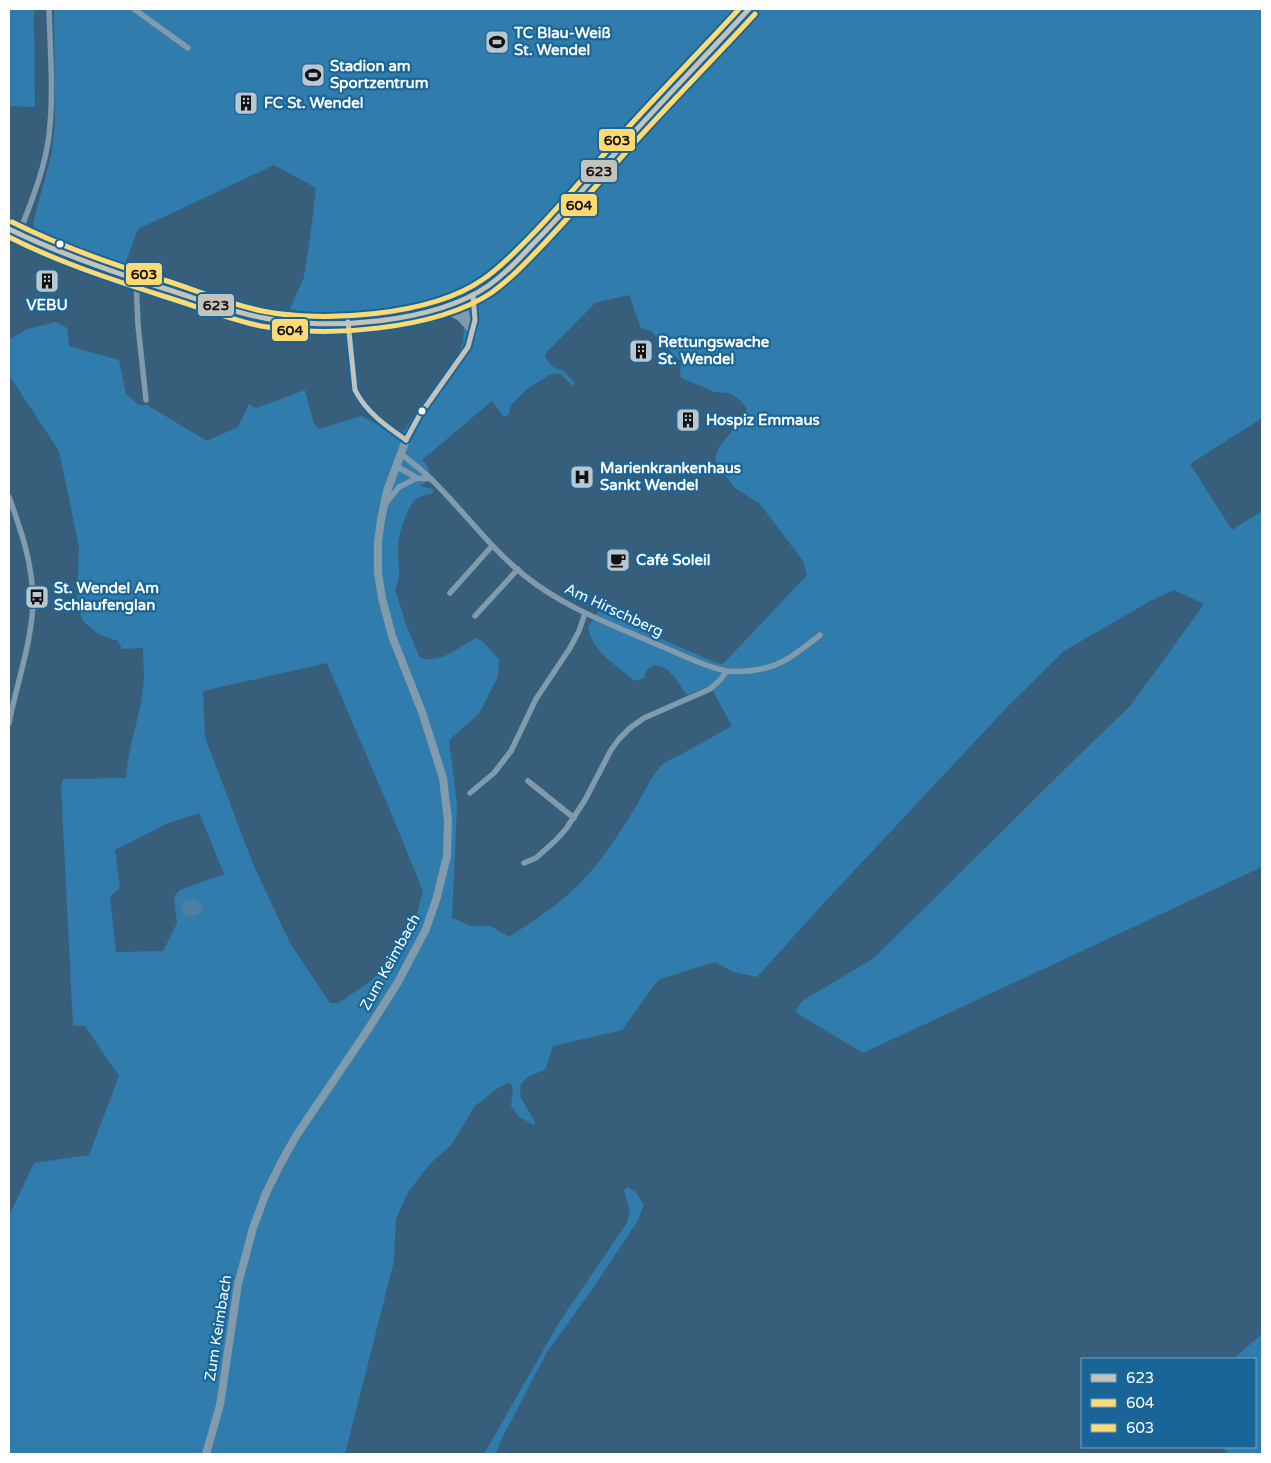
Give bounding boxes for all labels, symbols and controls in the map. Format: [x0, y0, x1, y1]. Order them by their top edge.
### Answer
place label: TC Blau-Weiß St. Wendel [513, 24, 611, 59]
sports icon: TC Blau-Weiß St. Wendel [484, 29, 510, 55]
place label: Stadion am Sportzentrum [330, 57, 428, 93]
sports icon: Stadion am Sportzentrum [300, 62, 326, 88]
building icon: FC St. Wendel [233, 90, 259, 116]
place label: FC St. Wendel [264, 94, 363, 112]
line badge: 603 [598, 128, 636, 152]
text: 603 [604, 132, 630, 149]
line badge: 623 [580, 159, 618, 183]
text: 623 [586, 163, 612, 180]
line badge: 604 [560, 193, 598, 217]
text: 604 [566, 197, 592, 214]
unlabelled marker [55, 239, 65, 249]
line badge: 603 [125, 262, 163, 286]
text: 603 [131, 266, 157, 283]
building icon: VEBU [34, 268, 60, 294]
line badge: 623 [197, 293, 235, 317]
place label: VEBU [26, 296, 68, 314]
text: 623 [203, 297, 229, 314]
line badge: 604 [271, 318, 309, 342]
text: 604 [277, 322, 303, 339]
place label: Rettungswache St. Wendel [658, 333, 770, 368]
building icon: Rettungswache St. Wendel [628, 338, 654, 364]
unlabelled marker [417, 406, 427, 416]
building icon: Hospiz Emmaus [675, 407, 701, 433]
place label: Hospiz Emmaus [706, 411, 820, 430]
place label: Marienkrankenhaus Sankt Wendel [600, 459, 741, 494]
hospital icon: Marienkrankenhaus Sankt Wendel [569, 464, 595, 490]
cafe icon: Café Soleil [605, 547, 631, 573]
place label: Café Soleil [636, 551, 710, 569]
place label: St. Wendel Am Schlaufenglan [54, 579, 159, 615]
street label: Am Hirschberg [562, 579, 666, 641]
bus stop icon: St. Wendel Am Schlaufenglan [24, 584, 50, 610]
street label: Zum Keimbach [356, 911, 424, 1013]
street label: Zum Keimbach [201, 1274, 235, 1382]
legend [1081, 1358, 1256, 1448]
text: 623 [1126, 1369, 1154, 1387]
text: 604 [1126, 1394, 1154, 1412]
text: 603 [1126, 1419, 1154, 1437]

